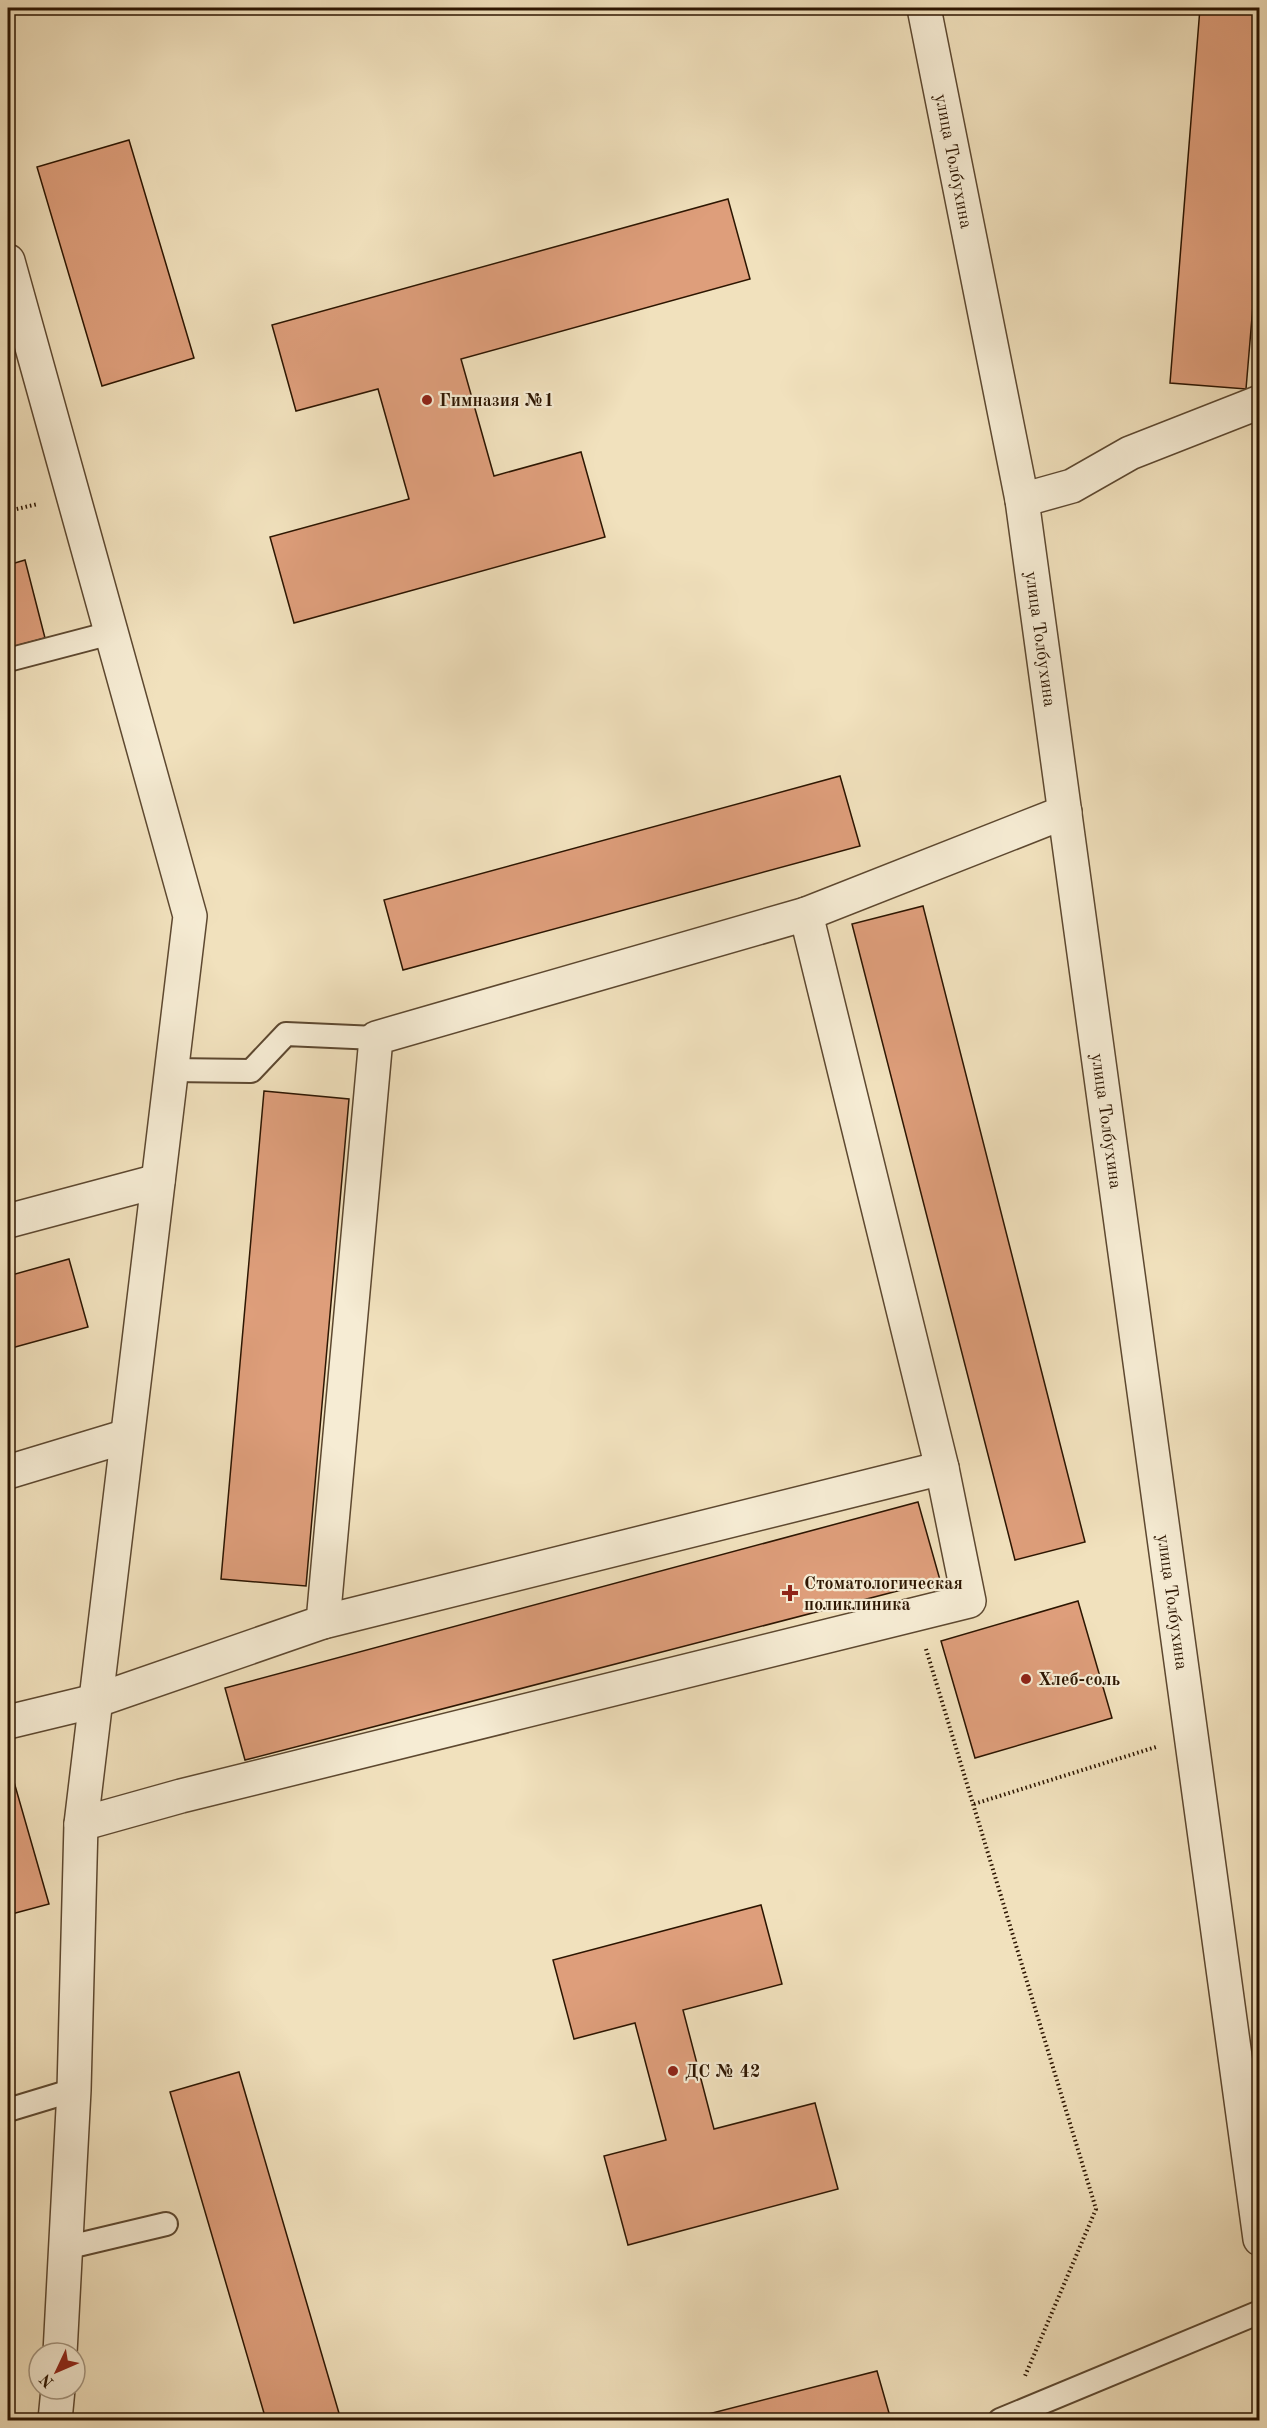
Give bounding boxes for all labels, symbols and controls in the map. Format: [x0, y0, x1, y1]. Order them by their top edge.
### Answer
street label: улица Толбухина [931, 92, 975, 230]
place label: Гимназия №1 [439, 392, 554, 410]
marker: Гимназия №1 [420, 393, 434, 407]
street label: улица Толбухина [1022, 570, 1058, 708]
street label: улица Толбухина [1088, 1052, 1124, 1190]
street label: улица Толбухина [1154, 1533, 1190, 1671]
place label: Стоматологическая поликлиника [804, 1575, 963, 1614]
marker: Стоматологическая поликлиника [781, 1584, 799, 1602]
place label: Хлеб-соль [1038, 1671, 1121, 1689]
marker: Хлеб-соль [1019, 1672, 1033, 1686]
place label: ДС № 42 [685, 2063, 760, 2081]
marker: ДС № 42 [666, 2064, 680, 2078]
north arrow [27, 2341, 87, 2401]
text: N [37, 2370, 58, 2390]

